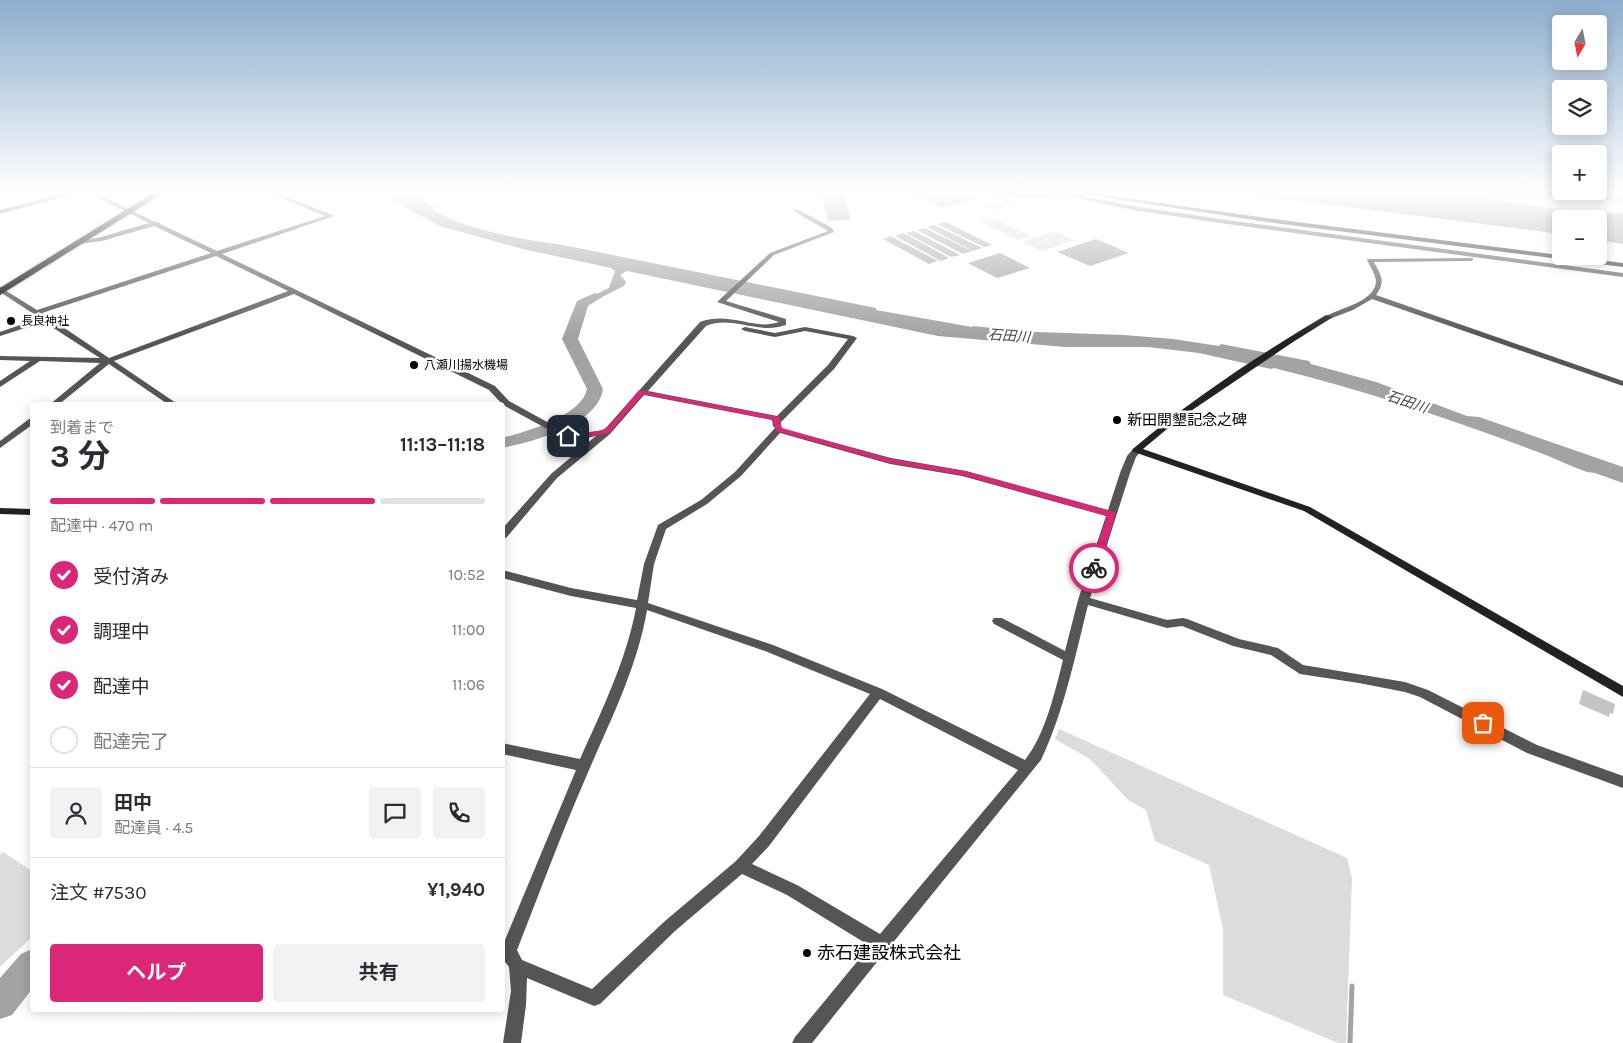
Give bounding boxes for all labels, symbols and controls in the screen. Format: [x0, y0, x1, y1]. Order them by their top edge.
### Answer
north arrow [1552, 15, 1608, 70]
map controls [1552, 15, 1607, 265]
button: layers [1552, 80, 1607, 135]
button: + [1552, 145, 1607, 200]
button: − [1552, 210, 1607, 265]
place label: 長良神社 [21, 314, 69, 328]
marker: 長良神社 [5, 315, 17, 327]
water label: 石田川 [987, 326, 1033, 346]
place label: 八瀬川揚水機場 [424, 358, 508, 372]
marker: 八瀬川揚水機場 [408, 359, 420, 371]
water label: 石田川 [1384, 387, 1432, 418]
place label: 新田開墾記念之碑 [1127, 411, 1247, 429]
marker: 新田開墾記念之碑 [1111, 414, 1123, 426]
pin [547, 415, 589, 457]
text: 到着まで [50, 418, 114, 437]
icon: home [554, 422, 582, 450]
text: 11:13–11:18 [400, 434, 485, 456]
text: 3 分 [50, 438, 110, 475]
text: 配達中 · 470 m [50, 516, 153, 535]
courier [1069, 543, 1119, 593]
icon: bike [1080, 554, 1108, 582]
icon: check [50, 561, 78, 589]
text: 10:52 [448, 565, 485, 584]
text: 受付済み [93, 566, 169, 588]
icon: check [50, 616, 78, 644]
text: 11:00 [452, 620, 485, 639]
text: 調理中 [93, 621, 150, 643]
icon: check [50, 671, 78, 699]
text: 11:06 [452, 675, 485, 694]
text: 配達中 [93, 676, 150, 698]
pin [1462, 702, 1504, 744]
icon: bag [1469, 709, 1497, 737]
text: 配達完了 [93, 731, 169, 753]
button: person [50, 787, 102, 839]
button: chat [369, 787, 421, 839]
button: phone [433, 787, 485, 839]
text: 田中 [114, 792, 152, 814]
text: 配達員 · 4.5 [114, 818, 193, 837]
text: ¥1,940 [427, 879, 485, 901]
text: 注文 #7530 [50, 882, 147, 904]
place label: 赤石建設株式会社 [817, 942, 961, 964]
button: ヘルプ [50, 944, 263, 1002]
button: 共有 [273, 944, 485, 1002]
marker: 赤石建設株式会社 [801, 947, 813, 959]

